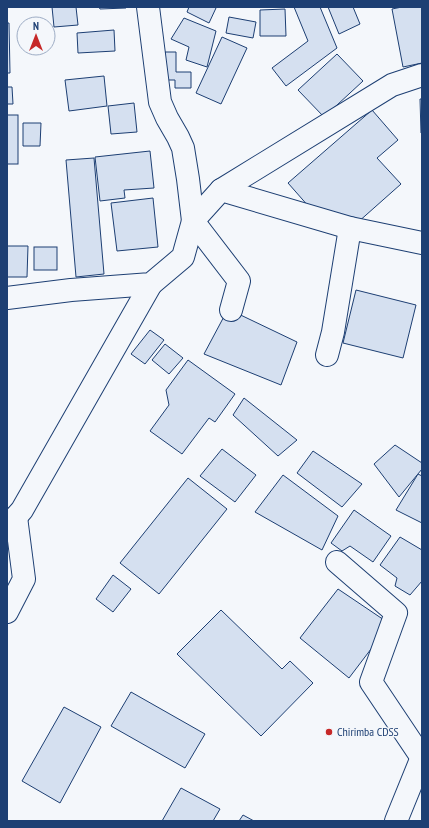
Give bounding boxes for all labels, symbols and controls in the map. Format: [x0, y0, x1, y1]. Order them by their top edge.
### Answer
north arrow [16, 16, 56, 56]
text: N [33, 19, 39, 33]
place label: Chirimba CDSS [337, 724, 399, 739]
marker: Chirimba CDSS [324, 727, 334, 737]

